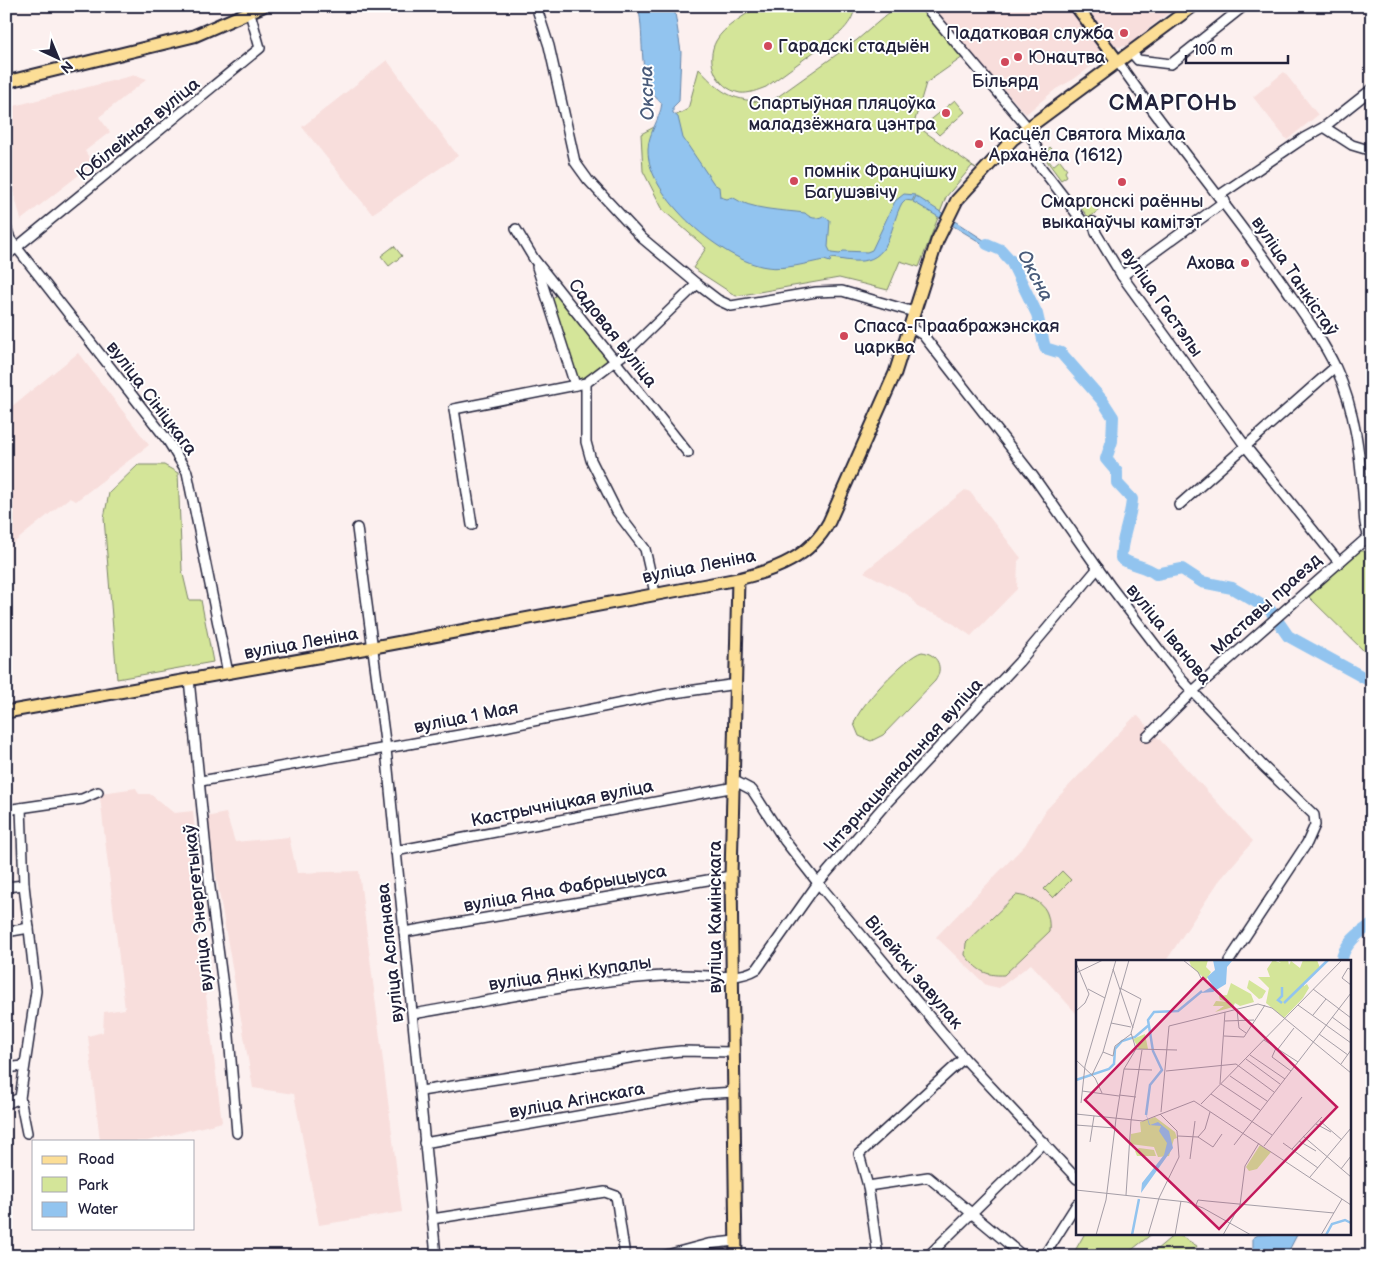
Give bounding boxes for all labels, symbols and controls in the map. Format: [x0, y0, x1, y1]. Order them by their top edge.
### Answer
place label: Падатковая служба [946, 23, 1114, 44]
marker: Падатковая служба [1118, 27, 1130, 39]
north arrow [32, 32, 82, 82]
scale bar [1186, 32, 1288, 64]
place label: Гарадскі стадыён [778, 36, 929, 57]
marker: Гарадскі стадыён [762, 40, 774, 52]
text: 100 m [1193, 41, 1233, 60]
place label: Юнацтва [1028, 47, 1106, 68]
marker: Юнацтва [1012, 51, 1024, 63]
marker: Більярд [999, 56, 1011, 68]
text: N [57, 57, 76, 77]
water label: Оксна [635, 65, 660, 121]
place label: Більярд [972, 71, 1038, 92]
street label: Юбілейная вуліца [73, 73, 204, 185]
district label: СМАРГОНЬ [1109, 90, 1237, 117]
place label: Спартыўная пляцоўка маладзёжнага цэнтра [748, 93, 936, 135]
marker: Спартыўная пляцоўка маладзёжнага цэнтра [940, 107, 952, 119]
place label: Касцёл Святога Міхала Арханёла (1612) [988, 124, 1186, 166]
marker: Касцёл Святога Міхала Арханёла (1612) [973, 138, 985, 150]
place label: помнік Францішку Багушэвічу [804, 161, 957, 203]
marker: помнік Францішку Багушэвічу [788, 175, 800, 187]
marker: Смаргонскі раённы выканаўчы камітэт [1116, 176, 1128, 188]
place label: Смаргонскі раённы выканаўчы камітэт [1041, 191, 1203, 233]
street label: вуліца Танкістаў [1247, 213, 1343, 341]
street label: вуліца Гастэлы [1116, 244, 1207, 361]
water label: Оксна [1012, 246, 1058, 305]
place label: Ахова [1186, 253, 1235, 274]
marker: Ахова [1239, 257, 1251, 269]
street label: Садовая вуліца [564, 275, 662, 392]
place label: Спаса-Праабражэнская царква [854, 316, 1060, 358]
marker: Спаса-Праабражэнская царква [838, 330, 850, 342]
street label: вуліца Сініцкага [102, 337, 202, 460]
street label: вуліца Леніна [640, 545, 758, 588]
street label: Маставы праезд [1207, 549, 1326, 659]
street label: вуліца Іванова [1122, 580, 1216, 689]
street label: вуліца Леніна [242, 623, 360, 664]
street label: Інтэрнацыянальная вуліца [820, 674, 987, 857]
street label: вуліца 1 Мая [412, 697, 520, 738]
street label: Кастрычніцкая вуліца [469, 775, 655, 831]
street label: вуліца Энергетыкаў [179, 823, 218, 992]
street label: вуліца Камінскага [705, 840, 726, 994]
street label: вуліца Яна Фабрыцыуса [462, 860, 669, 917]
street label: вуліца Асланава [373, 882, 408, 1024]
street label: Вілейскі завулак [860, 911, 967, 1034]
street label: вуліца Янкі Купалы [487, 952, 653, 995]
inset map [1076, 960, 1350, 1234]
street label: вуліца Агінскага [508, 1078, 647, 1123]
legend [32, 1140, 195, 1230]
text: Road [78, 1150, 114, 1169]
text: Park [78, 1176, 109, 1195]
text: Water [78, 1200, 118, 1219]

